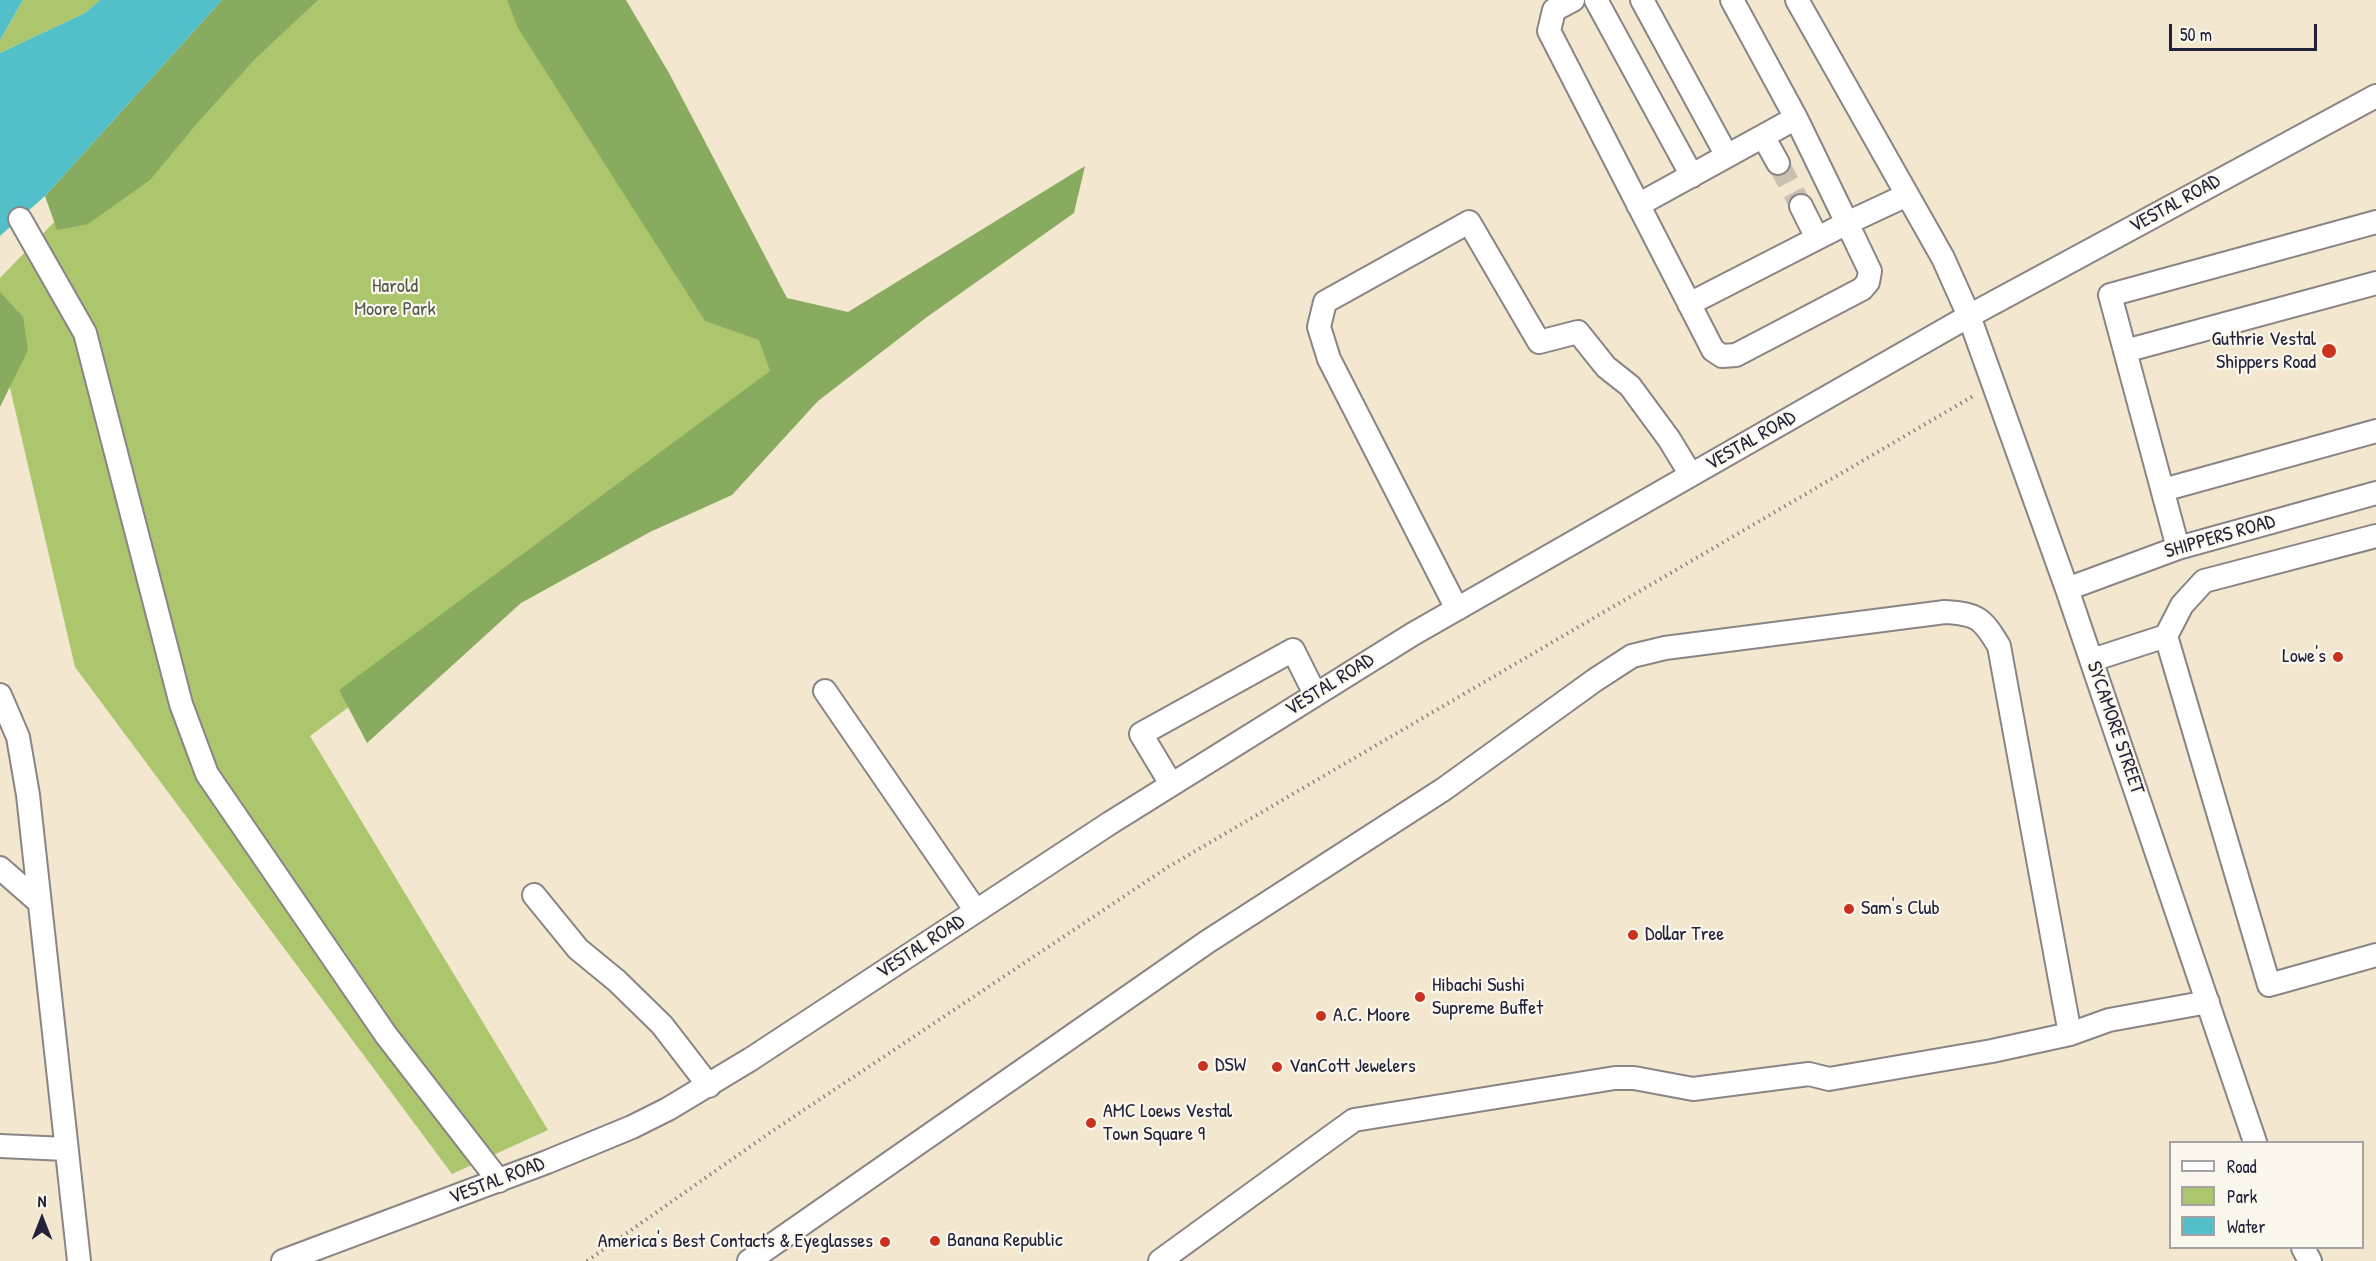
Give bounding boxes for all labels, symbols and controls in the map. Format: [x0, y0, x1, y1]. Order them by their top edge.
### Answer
scale bar [2172, 12, 2320, 50]
text: 50 m [2180, 22, 2212, 47]
street label: VESTAL ROAD [2126, 169, 2224, 239]
park label: Harold Moore Park [354, 275, 436, 322]
place label: Guthrie Vestal Shippers Road [2211, 328, 2316, 375]
marker: Guthrie Vestal Shippers Road [2320, 342, 2338, 360]
street label: VESTAL ROAD [1702, 406, 1800, 476]
street label: SHIPPERS ROAD [2162, 510, 2278, 564]
place label: Lowe's [2282, 645, 2326, 669]
street label: VESTAL ROAD [1281, 648, 1379, 722]
marker: Lowe's [2331, 650, 2345, 664]
street label: SYCAMORE STREET [2081, 658, 2149, 798]
place label: Sam's Club [1861, 897, 1940, 921]
marker: Sam's Club [1842, 902, 1856, 916]
street label: VESTAL ROAD [873, 910, 969, 984]
place label: Dollar Tree [1645, 923, 1724, 947]
marker: Dollar Tree [1626, 928, 1640, 942]
place label: Hibachi Sushi Supreme Buffet [1432, 974, 1543, 1021]
marker: Hibachi Sushi Supreme Buffet [1413, 990, 1427, 1004]
place label: A.C. Moore [1333, 1004, 1411, 1028]
marker: A.C. Moore [1314, 1009, 1328, 1023]
place label: DSW [1215, 1054, 1246, 1078]
place label: VanCott Jewelers [1289, 1055, 1416, 1079]
marker: DSW [1196, 1059, 1210, 1073]
marker: VanCott Jewelers [1270, 1060, 1284, 1074]
place label: AMC Loews Vestal Town Square 9 [1103, 1100, 1232, 1147]
marker: AMC Loews Vestal Town Square 9 [1084, 1116, 1098, 1130]
legend [2169, 1141, 2364, 1249]
street label: VESTAL ROAD [446, 1152, 548, 1210]
text: Road [2227, 1154, 2257, 1179]
text: Park [2227, 1184, 2257, 1209]
north arrow [12, 1189, 72, 1249]
text: N [38, 1190, 46, 1212]
text: Water [2227, 1214, 2265, 1239]
place label: Banana Republic [947, 1229, 1063, 1253]
place label: America's Best Contacts & Eyeglasses [598, 1230, 873, 1254]
marker: Banana Republic [928, 1234, 942, 1248]
marker: America's Best Contacts & Eyeglasses [878, 1235, 892, 1249]

